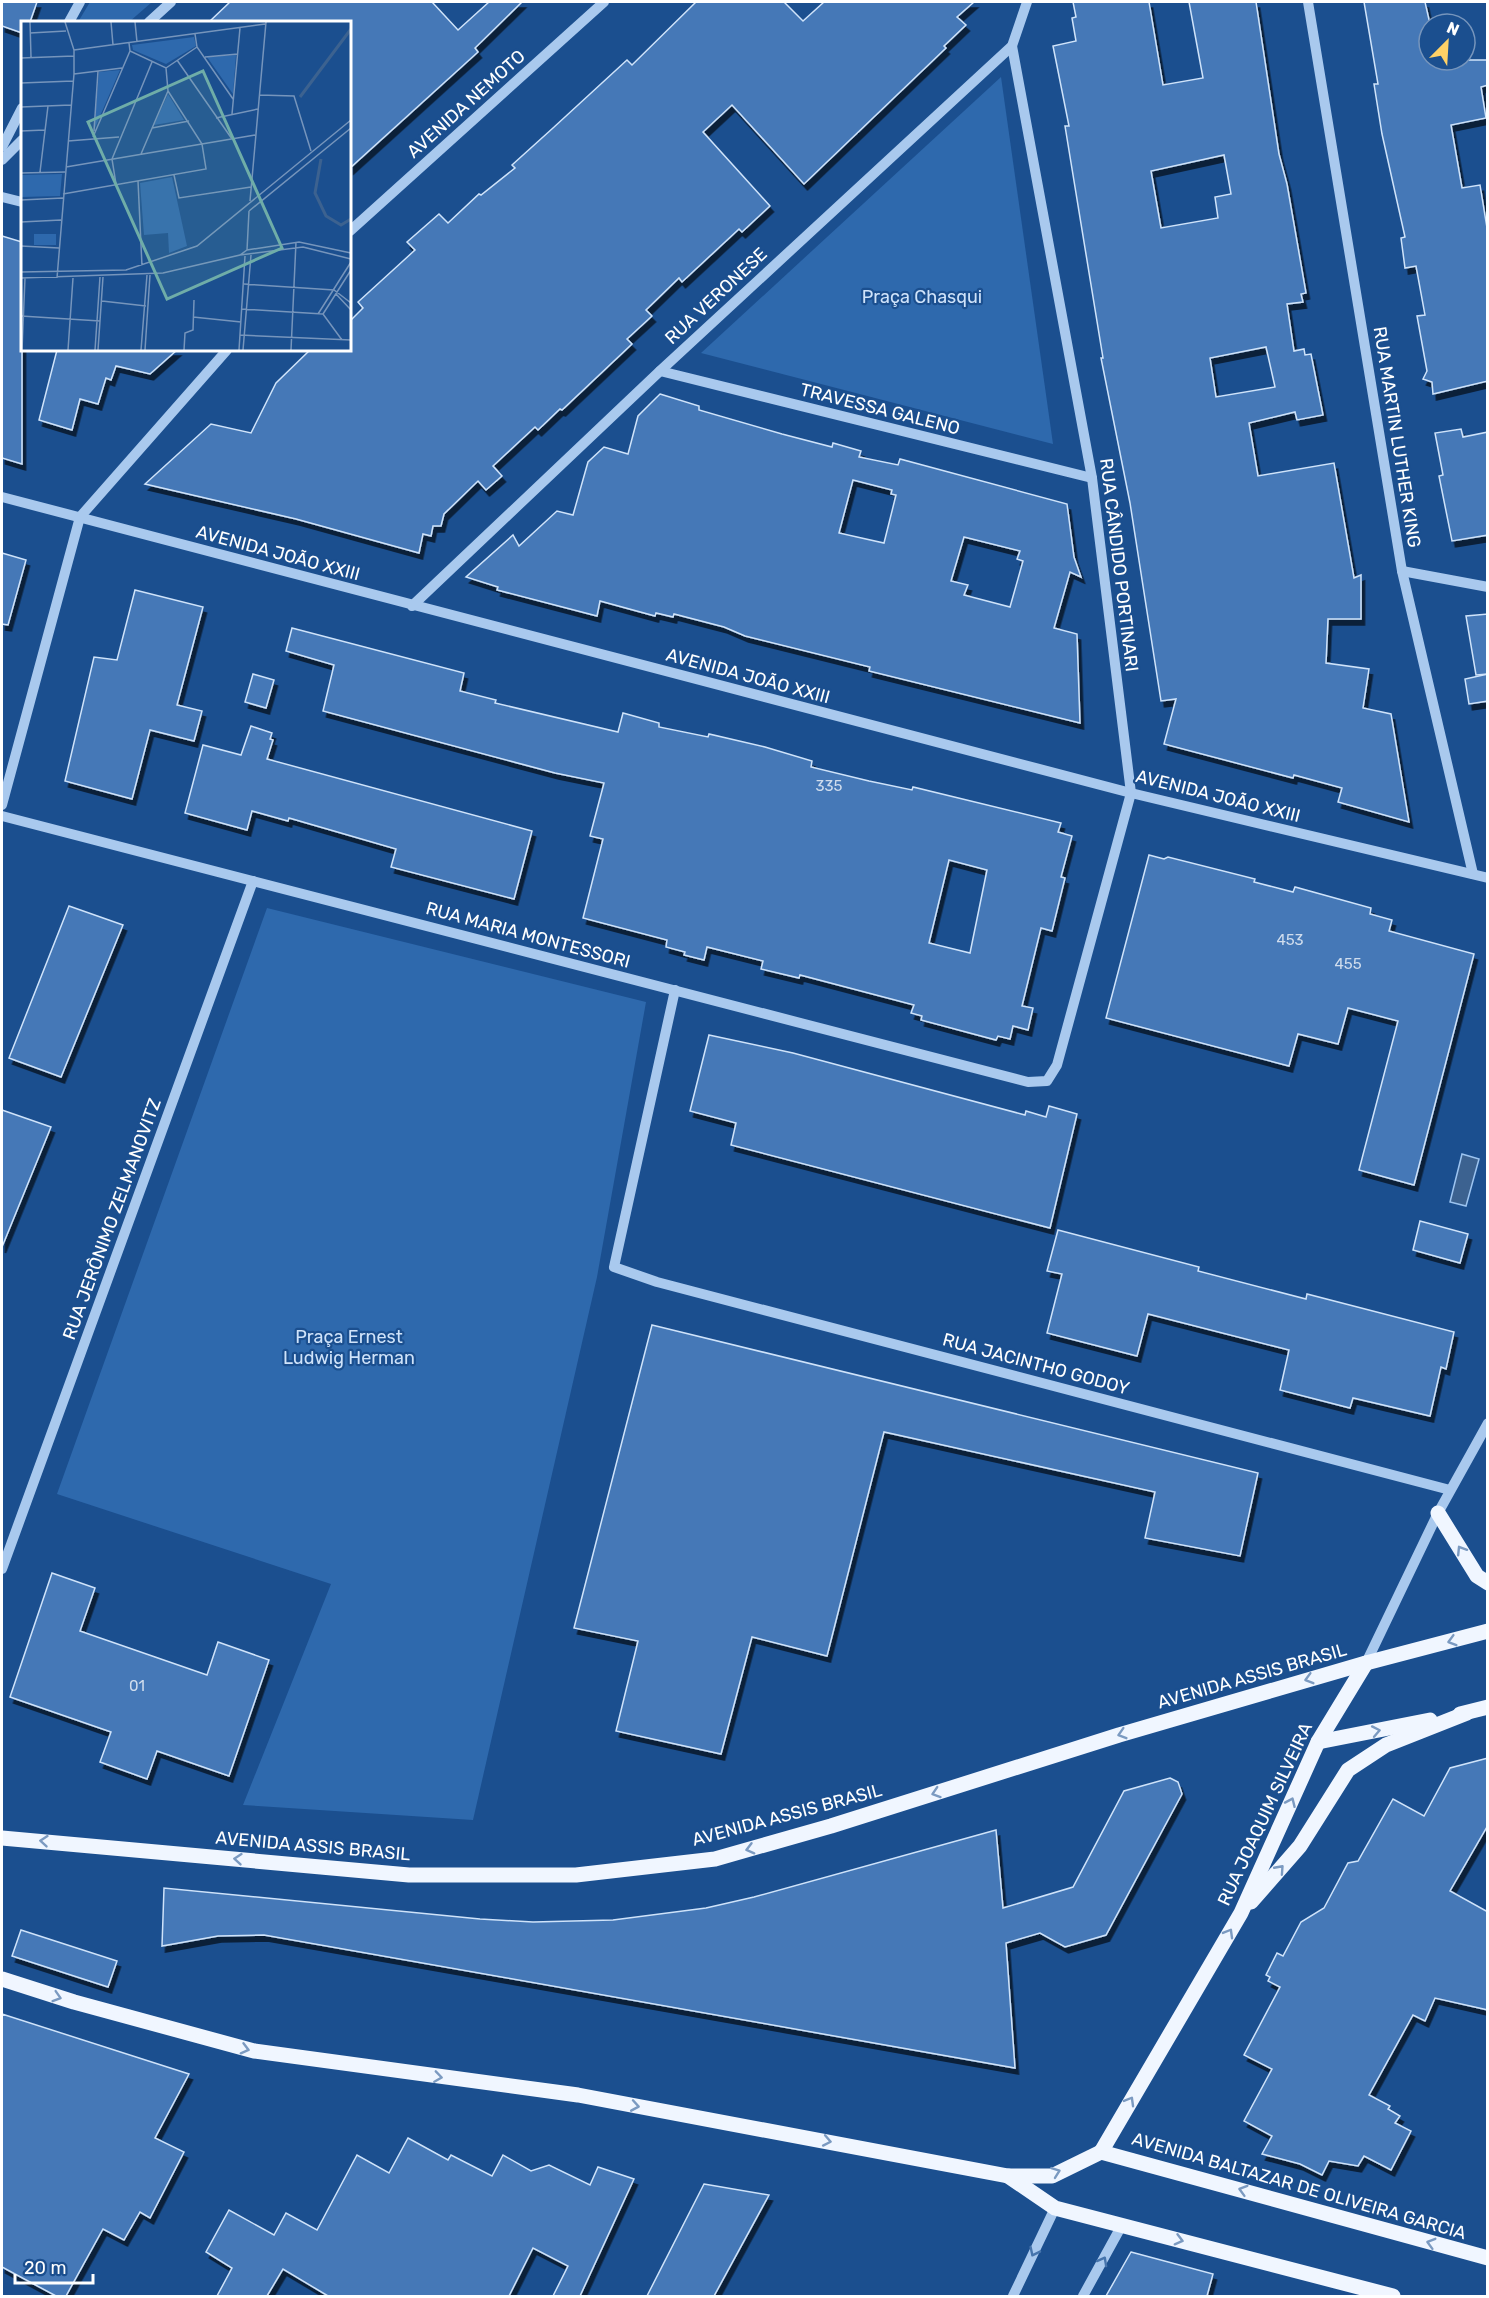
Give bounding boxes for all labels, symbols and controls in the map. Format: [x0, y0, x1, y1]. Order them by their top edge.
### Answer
north arrow [1417, 12, 1477, 72]
text: N [1444, 18, 1462, 40]
inset map [21, 21, 351, 351]
street label: AVENIDA NEMOTO [402, 45, 530, 163]
street label: RUA VERONESE [660, 243, 772, 349]
park label: Praça Chasqui [862, 286, 982, 308]
street label: RUA MARTIN LUTHER KING [1369, 325, 1425, 549]
street label: TRAVESSA GALENO [798, 378, 962, 440]
street label: RUA CÂNDIDO PORTINARI [1095, 457, 1143, 673]
street label: AVENIDA JOÃO XXIII [194, 521, 362, 585]
street label: AVENIDA JOÃO XXIII [664, 644, 832, 708]
street label: AVENIDA JOÃO XXIII [1133, 765, 1303, 827]
house number: 335 [816, 777, 843, 795]
street label: RUA MARIA MONTESSORI [423, 897, 633, 973]
house number: 453 [1276, 931, 1304, 949]
house number: 455 [1334, 955, 1362, 973]
street label: RUA JERÔNIMO ZELMANOVITZ [58, 1095, 166, 1343]
park label: Praça Ernest Ludwig Herman [283, 1326, 415, 1369]
street label: RUA JACINTHO GODOY [940, 1328, 1132, 1400]
one-way arrow [1456, 1546, 1468, 1556]
one-way arrow [1447, 1634, 1458, 1646]
street label: AVENIDA ASSIS BRASIL [1155, 1638, 1349, 1714]
one-way arrow [1305, 1672, 1315, 1684]
house number: 01 [129, 1677, 145, 1695]
street label: RUA JOAQUIM SILVEIRA [1213, 1719, 1317, 1909]
one-way arrow [1370, 1725, 1380, 1738]
one-way arrow [1117, 1727, 1128, 1739]
street label: AVENIDA ASSIS BRASIL [690, 1779, 884, 1851]
one-way arrow [931, 1786, 942, 1798]
one-way arrow [1284, 1797, 1296, 1808]
street label: AVENIDA ASSIS BRASIL [215, 1827, 411, 1865]
one-way arrow [39, 1835, 49, 1848]
one-way arrow [745, 1842, 756, 1854]
one-way arrow [234, 1853, 243, 1866]
one-way arrow [1273, 1865, 1284, 1876]
one-way arrow [1222, 1929, 1233, 1939]
one-way arrow [51, 1990, 62, 2002]
one-way arrow [240, 2041, 250, 2054]
one-way arrow [434, 2070, 443, 2082]
one-way arrow [1123, 2097, 1135, 2107]
one-way arrow [630, 2099, 640, 2112]
street label: AVENIDA BALTAZAR DE OLIVEIRA GARCIA [1129, 2128, 1469, 2244]
one-way arrow [822, 2135, 832, 2147]
one-way arrow [1051, 2167, 1061, 2180]
one-way arrow [1239, 2185, 1249, 2197]
one-way arrow [1174, 2233, 1184, 2246]
one-way arrow [1426, 2237, 1436, 2250]
one-way arrow [1030, 2246, 1042, 2257]
scale bar [15, 2247, 93, 2285]
text: 20 m [24, 2257, 66, 2279]
one-way arrow [1096, 2257, 1107, 2267]

